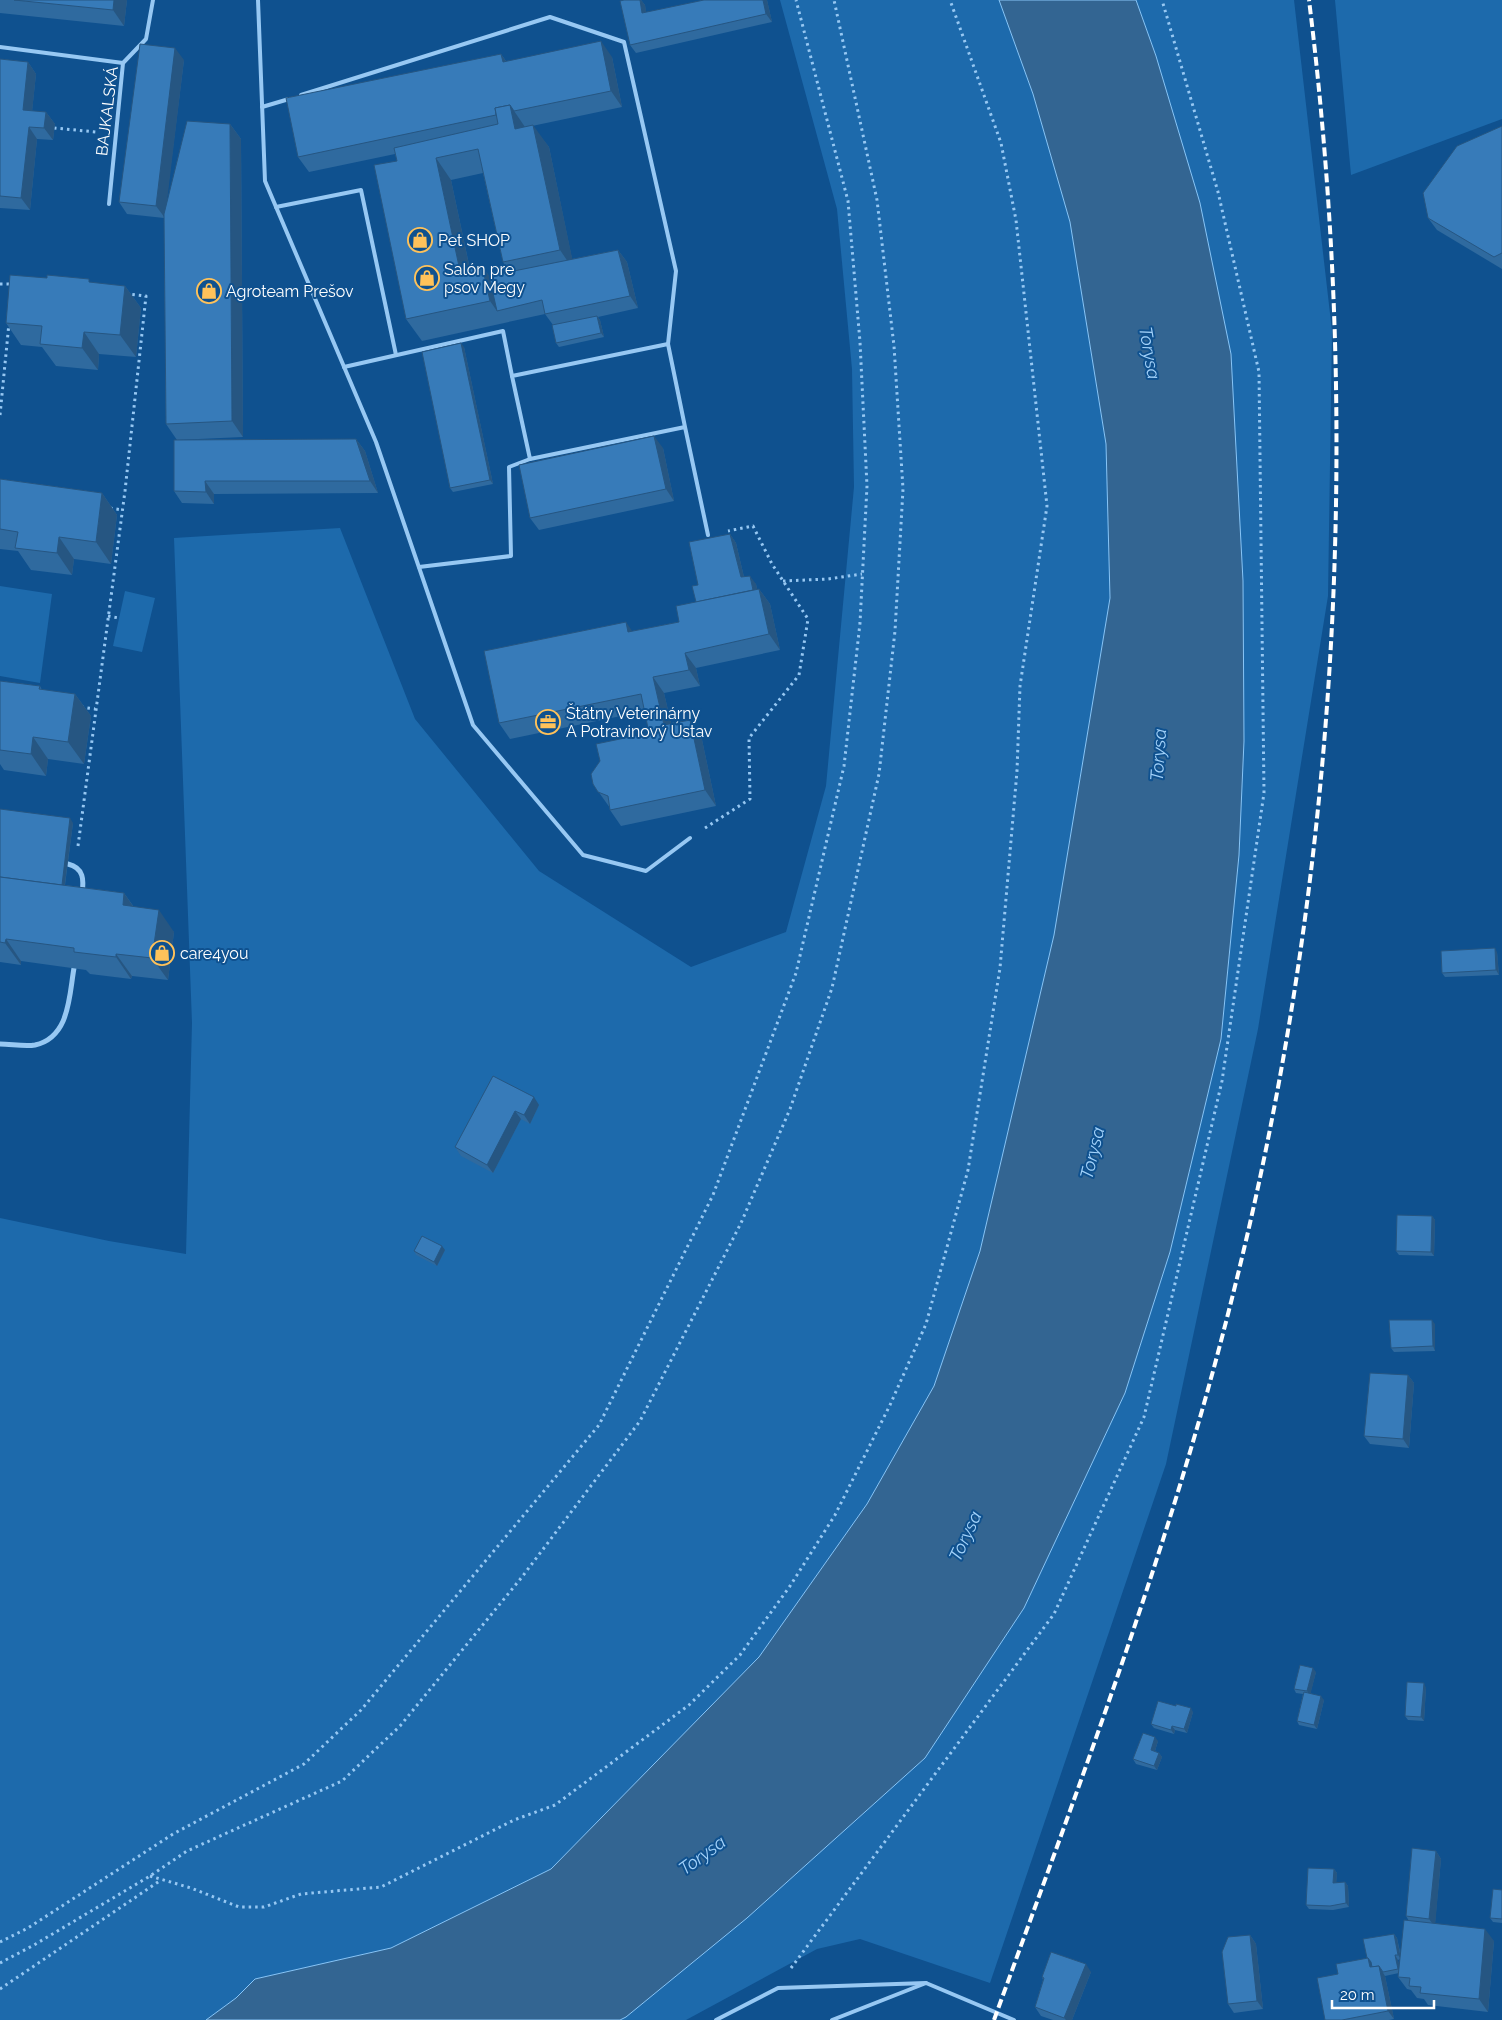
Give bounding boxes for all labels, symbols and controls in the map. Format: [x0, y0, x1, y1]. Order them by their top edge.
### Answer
street label: BAJKALSKÁ [91, 65, 122, 157]
shop icon: Pet SHOP [407, 227, 433, 253]
place label: Pet SHOP [438, 231, 510, 250]
place label: Salón pre psov Megy [444, 260, 525, 297]
shop icon: Salón pre psov Megy [414, 265, 440, 291]
shop icon: Agroteam Prešov [196, 278, 222, 304]
place label: Agroteam Prešov [226, 282, 354, 301]
water label: Torysa [1135, 325, 1165, 381]
place label: Štátny Veterinárny A Potravinový Ústav [566, 703, 713, 741]
office icon: Štátny Veterinárny A Potravinový Ústav [535, 709, 561, 735]
water label: Torysa [1146, 728, 1170, 782]
shop icon: care4you [149, 940, 175, 966]
place label: care4you [180, 944, 248, 963]
water label: Torysa [1075, 1125, 1109, 1181]
water label: Torysa [944, 1507, 986, 1564]
water label: Torysa [674, 1831, 730, 1879]
scale bar [1332, 1978, 1434, 2010]
text: 20 m [1340, 1986, 1375, 2004]

